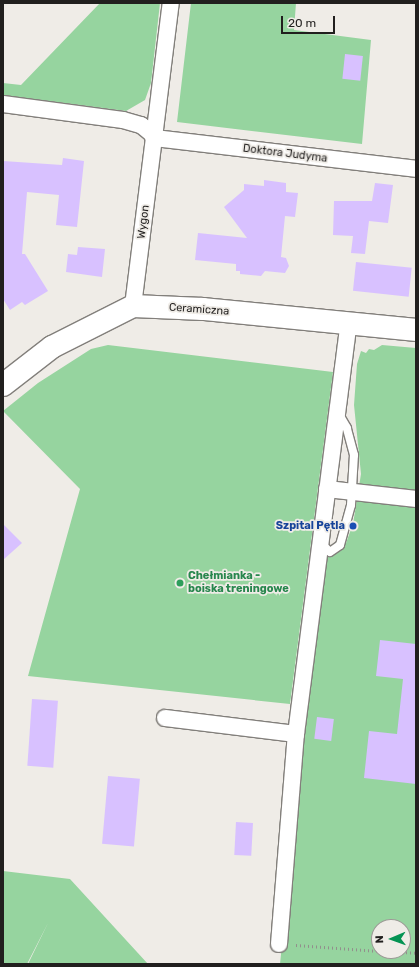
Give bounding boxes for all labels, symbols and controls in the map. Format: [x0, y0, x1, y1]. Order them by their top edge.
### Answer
scale bar [283, 8, 337, 34]
text: 20 m [288, 16, 316, 30]
street label: Doktora Judyma [242, 142, 328, 166]
street label: Wygon [135, 204, 153, 240]
street label: Ceramiczna [168, 301, 230, 319]
place label: Szpital Pętla [276, 519, 345, 533]
marker: Szpital Pętla [348, 521, 358, 531]
place label: Chełmianka - boiska treningowe [188, 570, 289, 596]
marker: Chełmianka - boiska treningowe [175, 578, 185, 588]
north arrow [371, 919, 411, 959]
text: N [373, 935, 386, 944]

